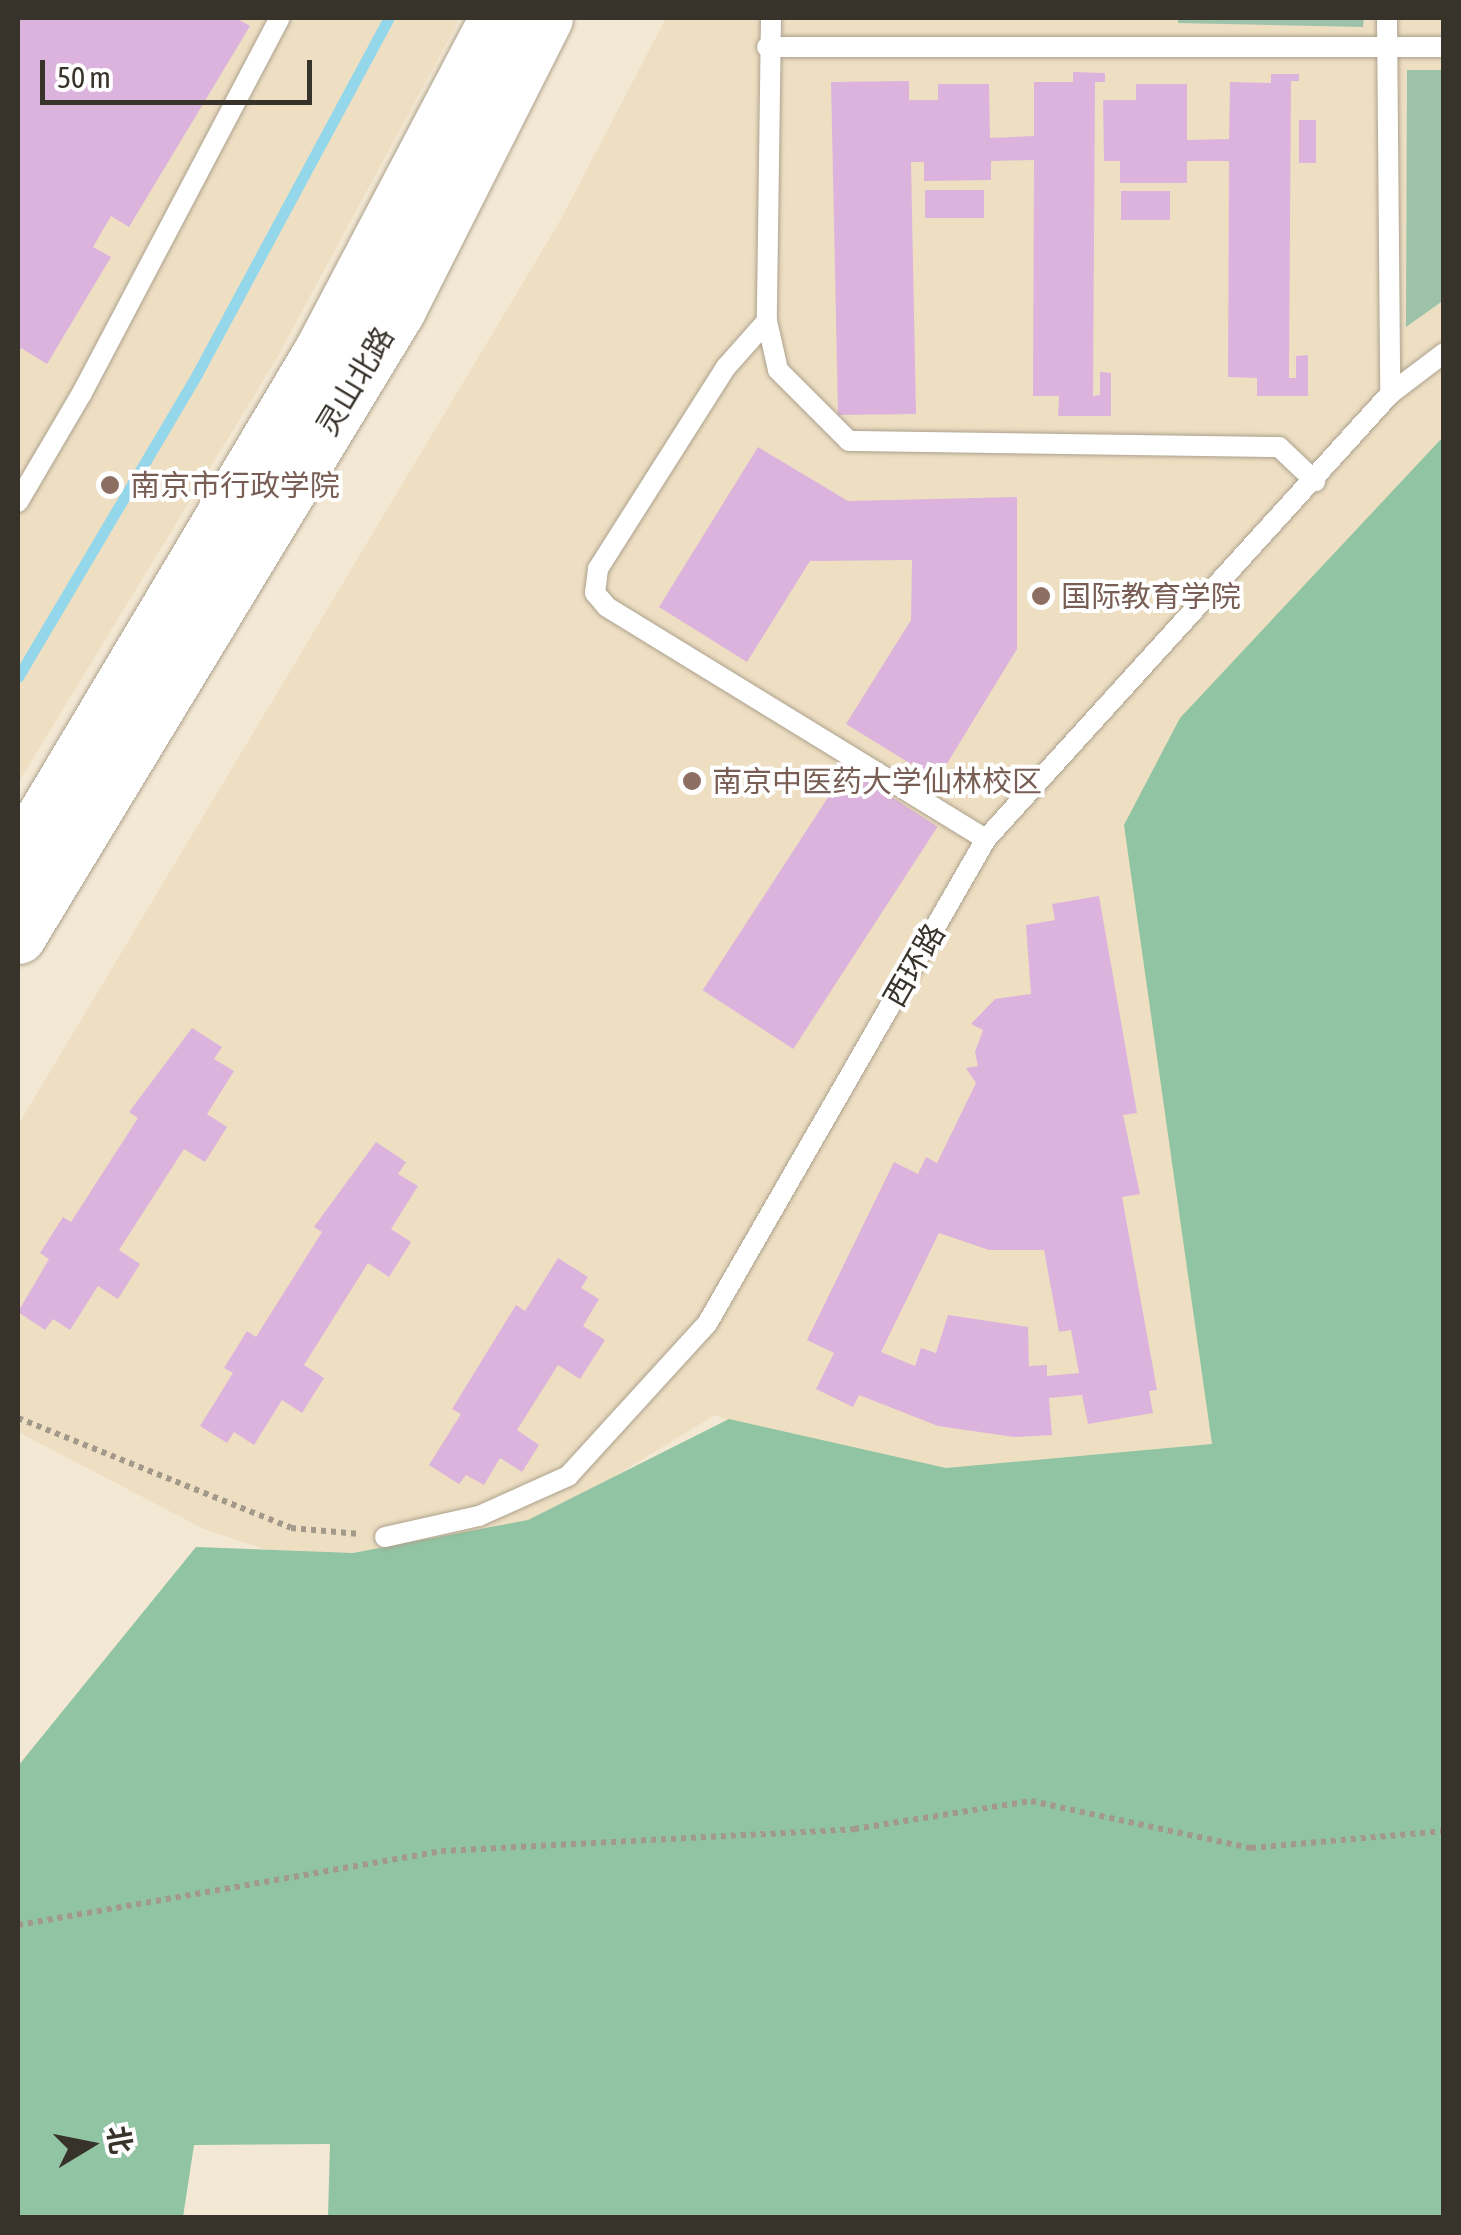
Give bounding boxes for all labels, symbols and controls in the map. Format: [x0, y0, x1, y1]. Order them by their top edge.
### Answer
scale bar [45, 40, 318, 102]
text: 50 m [57, 60, 111, 94]
street label: 灵山北路 [309, 320, 401, 442]
place label: 南京市行政学院 [130, 467, 340, 503]
marker: 南京市行政学院 [99, 474, 121, 496]
place label: 国际教育学院 [1061, 578, 1241, 614]
marker: 国际教育学院 [1030, 585, 1052, 607]
place label: 南京中医药大学仙林校区 [712, 763, 1042, 799]
marker: 南京中医药大学仙林校区 [681, 770, 703, 792]
street label: 西环路 [876, 917, 952, 1013]
north arrow [40, 2095, 140, 2195]
text: 北 [101, 2123, 138, 2156]

